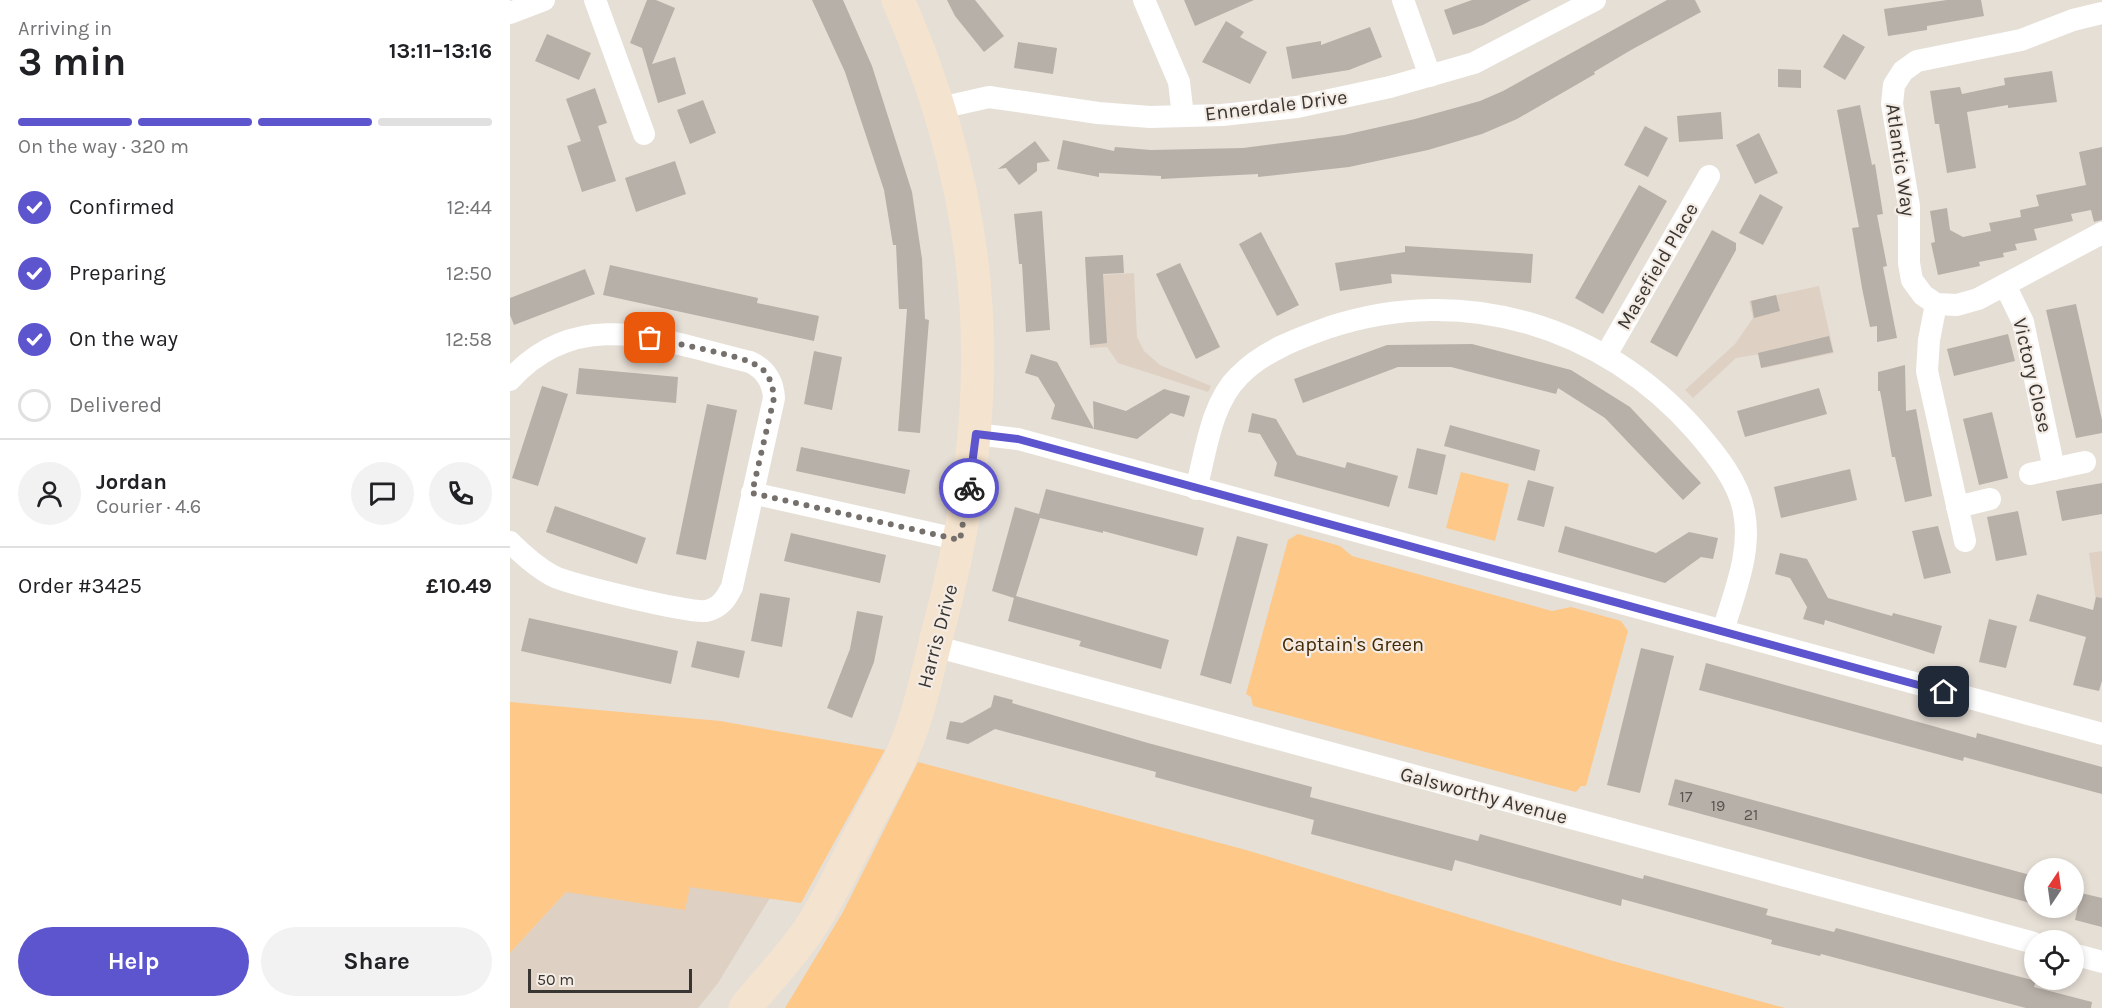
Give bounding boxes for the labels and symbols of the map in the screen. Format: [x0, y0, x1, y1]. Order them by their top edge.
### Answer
street label: Ennerdale Drive [1204, 85, 1348, 126]
street label: Atlantic Way [1881, 102, 1920, 218]
street label: Masefield Place [1612, 199, 1703, 334]
pin [624, 312, 675, 363]
street label: Victory Close [2008, 316, 2057, 435]
courier [939, 458, 999, 518]
street label: Harris Drive [913, 582, 962, 691]
park label: Captain's Green [1282, 633, 1424, 656]
pin [1918, 666, 1969, 717]
street label: Galsworthy Avenue [1398, 762, 1570, 829]
house number: 17 [1680, 787, 1693, 806]
house number: 19 [1711, 796, 1725, 815]
house number: 21 [1744, 805, 1758, 824]
north arrow [2024, 858, 2084, 918]
scale bar [528, 966, 692, 994]

